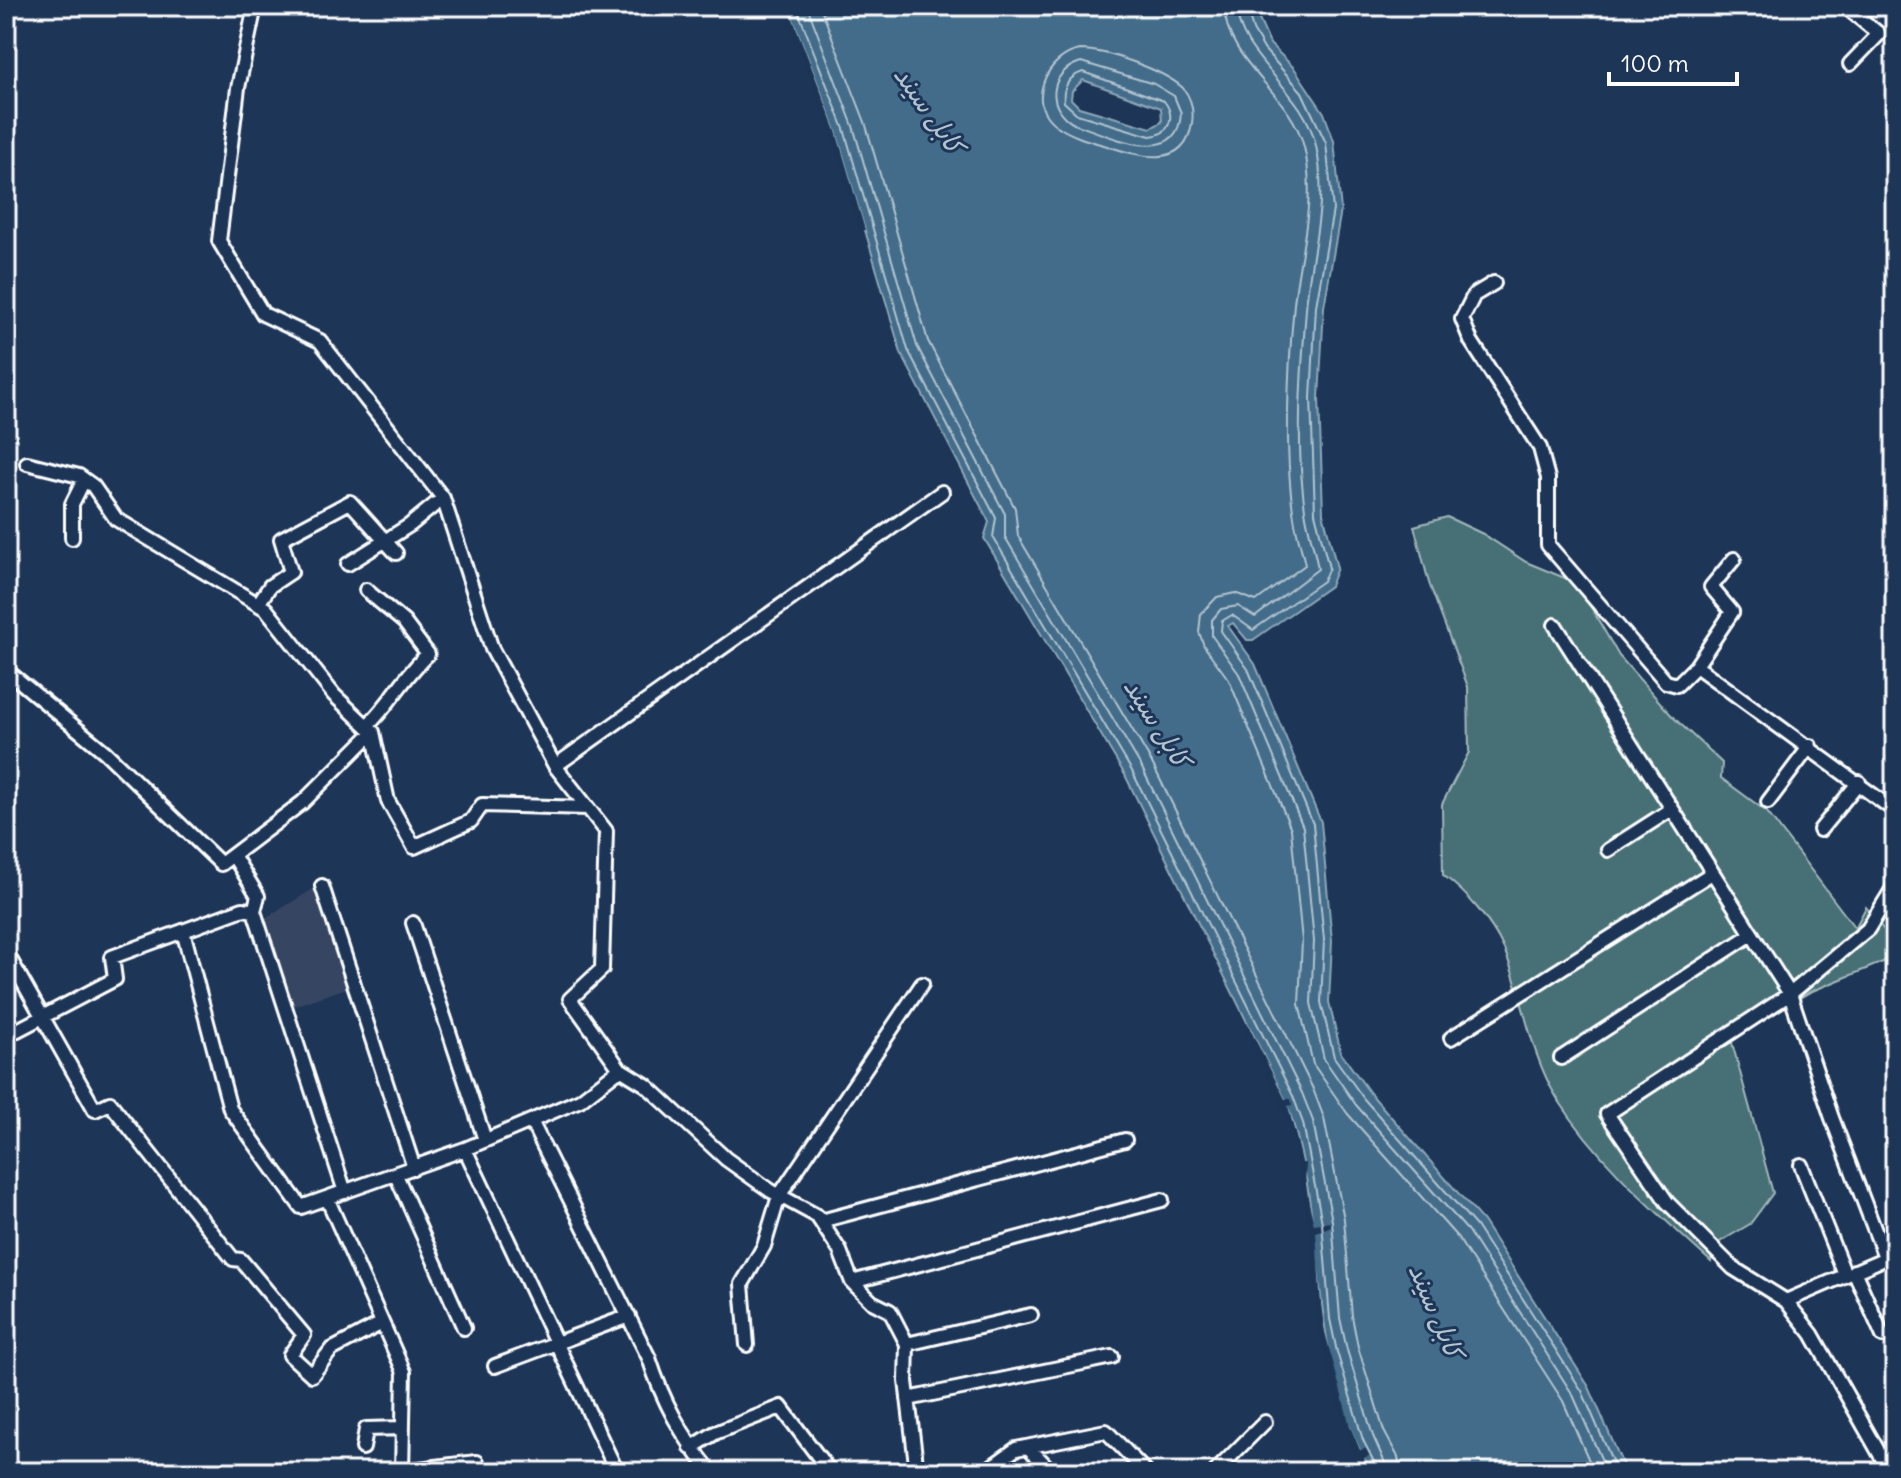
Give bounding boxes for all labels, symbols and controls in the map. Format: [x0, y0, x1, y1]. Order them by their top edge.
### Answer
scale bar [1609, 36, 1737, 86]
text: 100 m [1621, 48, 1689, 78]
water label: کابل سيند [887, 59, 974, 164]
water label: کابل سيند [1117, 672, 1200, 778]
water label: کابل سيند [1402, 1258, 1473, 1368]

